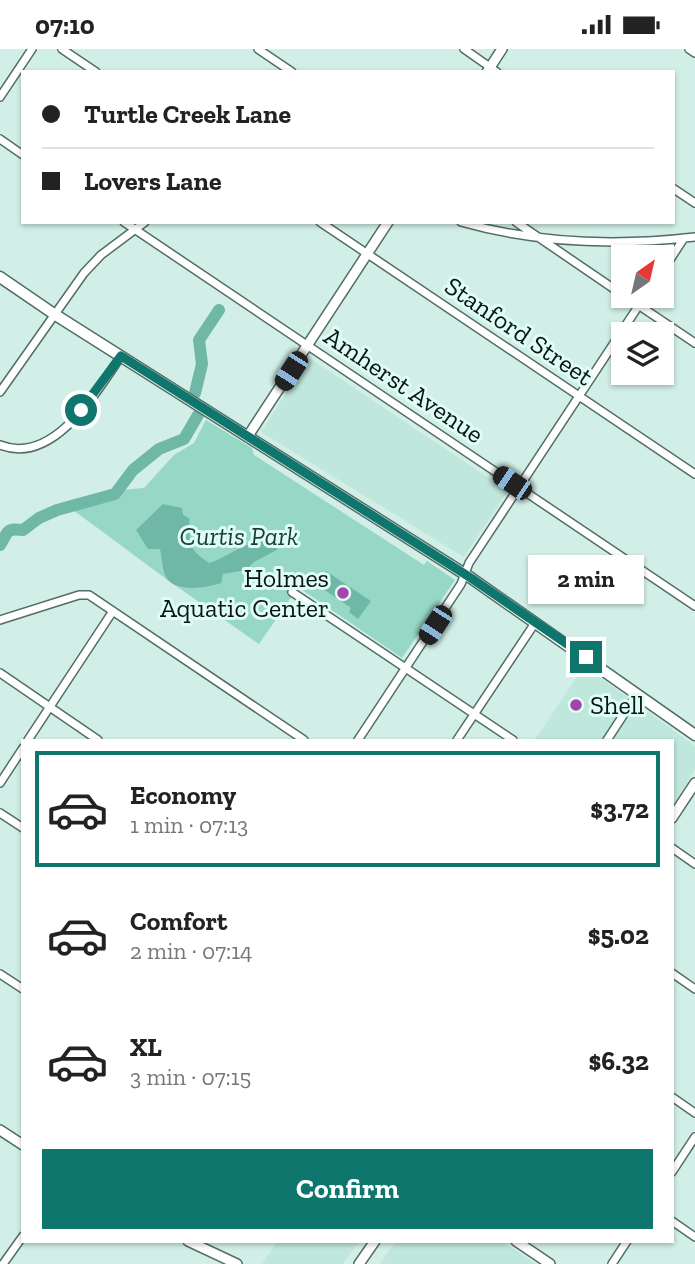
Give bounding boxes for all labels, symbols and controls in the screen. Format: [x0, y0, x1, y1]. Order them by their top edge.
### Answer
text: 07:10 [35, 9, 95, 41]
text: Turtle Creek Lane [84, 98, 291, 130]
text: Lovers Lane [84, 165, 222, 197]
north arrow [611, 245, 674, 308]
map controls [611, 245, 674, 385]
street label: Stanford Street [439, 270, 600, 393]
street label: Amherst Avenue [318, 320, 490, 450]
button: layers [611, 322, 674, 385]
car [271, 348, 312, 394]
route start [65, 394, 97, 426]
car [489, 463, 536, 503]
park label: Curtis Park [180, 520, 298, 552]
callout: 2 min [528, 555, 644, 605]
place label: Holmes Aquatic Center [160, 562, 329, 624]
text: 2 min [557, 565, 615, 593]
marker: Holmes Aquatic Center [335, 585, 351, 601]
car [415, 602, 456, 648]
route end [570, 641, 602, 673]
place label: Shell [590, 689, 645, 721]
marker: Shell [568, 697, 584, 713]
icon: car [46, 778, 109, 841]
text: Economy [130, 779, 236, 811]
text: $3.72 [590, 793, 649, 825]
text: 1 min · 07:13 [130, 811, 248, 839]
icon: car [46, 904, 109, 967]
text: Comfort [130, 905, 227, 937]
text: $5.02 [588, 919, 649, 951]
text: 2 min · 07:14 [130, 937, 253, 965]
icon: car [46, 1030, 109, 1093]
text: XL [130, 1031, 162, 1063]
text: $6.32 [589, 1045, 649, 1077]
text: 3 min · 07:15 [130, 1063, 251, 1091]
button: Confirm [42, 1149, 653, 1229]

